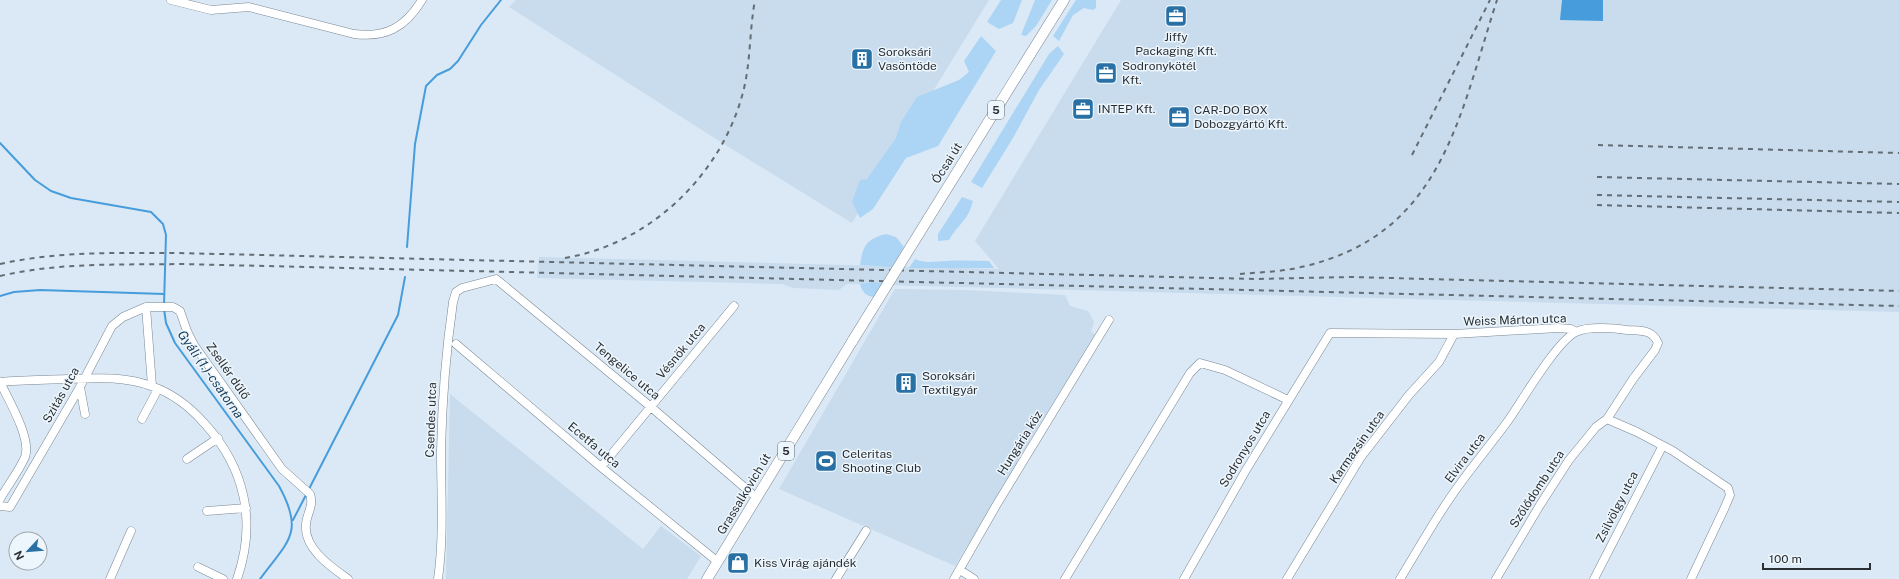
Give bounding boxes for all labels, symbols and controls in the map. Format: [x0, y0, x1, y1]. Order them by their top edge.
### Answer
office icon: Jiffy Packaging Kft. [1163, 3, 1189, 29]
place label: Jiffy Packaging Kft. [1135, 30, 1217, 58]
place label: Soroksári Vasöntöde [878, 45, 937, 73]
building icon: Soroksári Vasöntöde [849, 46, 875, 72]
place label: Sodronykötél Kft. [1122, 59, 1197, 87]
office icon: Sodronykötél Kft. [1093, 60, 1119, 86]
office icon: INTEP Kft. [1070, 96, 1096, 122]
road number: 5 [988, 101, 1004, 119]
place label: INTEP Kft. [1098, 102, 1155, 116]
place label: CAR-DO BOX Dobozgyártó Kft. [1194, 103, 1287, 131]
office icon: CAR-DO BOX Dobozgyártó Kft. [1166, 104, 1192, 130]
street label: Ócsai út [929, 140, 965, 186]
street label: Weiss Márton utca [1463, 311, 1567, 329]
street label: Vésnök utca [654, 320, 708, 382]
water label: Gyáli (1.)-csatorna [175, 327, 247, 421]
street label: Zsellér dűlő [203, 340, 253, 402]
street label: Tengelice utca [591, 340, 663, 402]
street label: Szitás utca [40, 365, 82, 425]
place label: Soroksári Textilgyár [922, 369, 978, 397]
building icon: Soroksári Textilgyár [893, 370, 919, 396]
street label: Csendes utca [423, 382, 439, 458]
street label: Hungária köz [995, 408, 1045, 478]
street label: Sodronyos utca [1217, 408, 1273, 490]
street label: Karmazsin utca [1327, 408, 1387, 486]
street label: Ecetfa utca [565, 419, 623, 471]
street label: Elvira utca [1442, 430, 1488, 486]
road number: 5 [778, 442, 794, 460]
place label: Celeritas Shooting Club [842, 447, 921, 475]
sports icon: Celeritas Shooting Club [813, 448, 839, 474]
street label: Szőlődomb utca [1507, 448, 1567, 530]
street label: Grassalkovich út [714, 451, 774, 537]
street label: Zsilvölgy utca [1593, 469, 1641, 545]
north arrow [8, 531, 48, 571]
scale bar [1763, 545, 1870, 571]
text: N [12, 549, 26, 562]
shop icon: Kiss Virág ajándék [725, 550, 751, 576]
text: 100 m [1769, 552, 1802, 566]
place label: Kiss Virág ajándék [754, 556, 857, 570]

